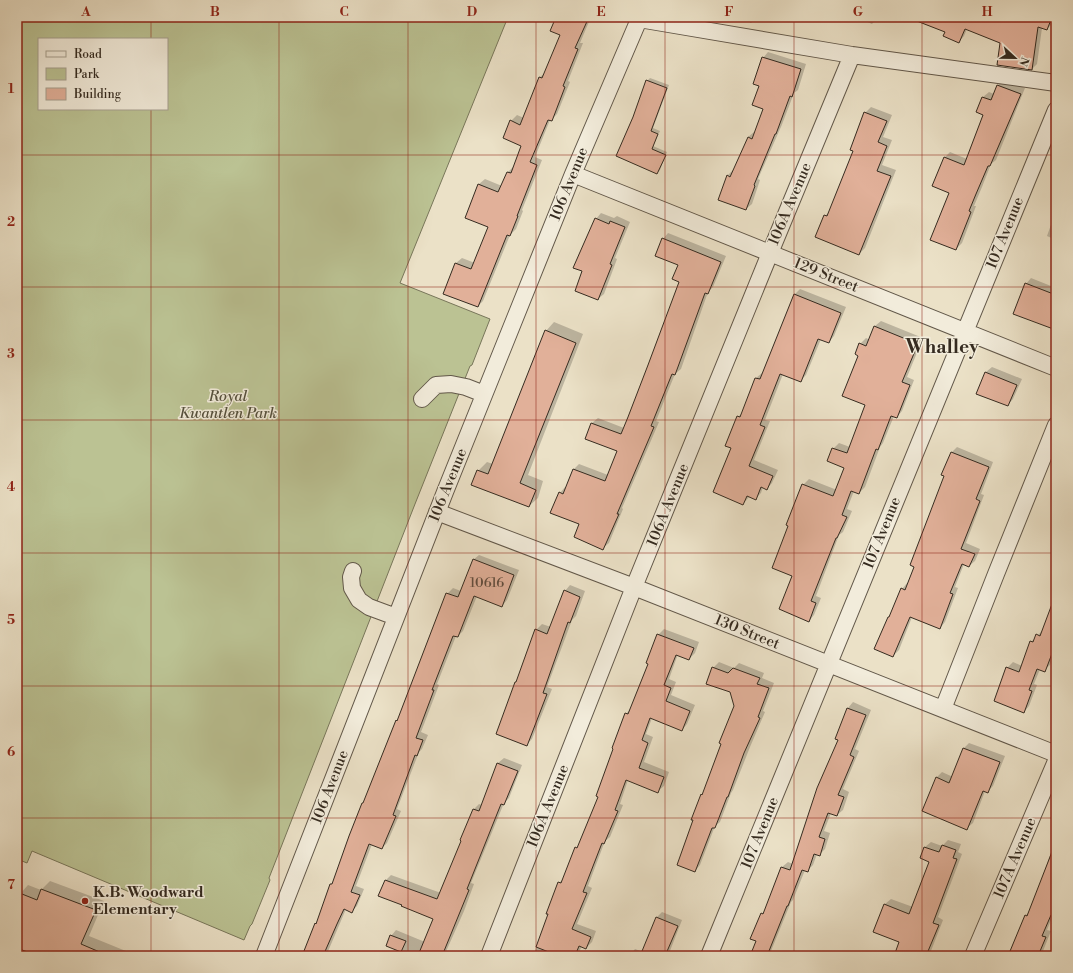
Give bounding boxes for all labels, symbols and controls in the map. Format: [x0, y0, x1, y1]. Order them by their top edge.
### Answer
text: A [80, 4, 91, 20]
text: B [210, 4, 220, 20]
text: C [339, 4, 349, 20]
text: D [467, 4, 477, 20]
text: E [596, 4, 606, 20]
text: F [724, 4, 734, 20]
text: G [853, 4, 864, 20]
text: H [982, 4, 993, 20]
legend [38, 38, 168, 110]
north arrow [995, 38, 1035, 78]
text: Road [74, 47, 102, 62]
text: N [1015, 55, 1031, 68]
text: Park [74, 67, 100, 82]
text: 1 [8, 81, 15, 97]
text: Building [73, 87, 122, 102]
street label: 106 Avenue [546, 144, 592, 224]
street label: 106A Avenue [764, 160, 816, 248]
street label: 107 Avenue [982, 194, 1028, 272]
text: 2 [7, 214, 15, 230]
street label: 129 Street [791, 253, 862, 297]
district label: Whalley [904, 335, 979, 359]
text: 3 [7, 346, 15, 362]
park label: Royal Kwantlen Park [179, 387, 277, 423]
street label: 106 Avenue [425, 445, 471, 525]
street label: 106A Avenue [643, 461, 693, 549]
text: 4 [7, 479, 16, 495]
street label: 107 Avenue [859, 494, 905, 572]
house number: 10616 [470, 575, 504, 591]
street label: 130 Street [712, 610, 783, 654]
text: 5 [7, 612, 15, 628]
text: 6 [7, 744, 15, 760]
street label: 106 Avenue [307, 747, 353, 827]
street label: 106A Avenue [523, 762, 573, 850]
street label: 107 Avenue [737, 794, 783, 872]
street label: 107A Avenue [989, 815, 1041, 901]
text: 7 [7, 877, 15, 893]
place label: K.B. Woodward Elementary [93, 883, 204, 919]
marker: K.B. Woodward Elementary [80, 896, 90, 906]

